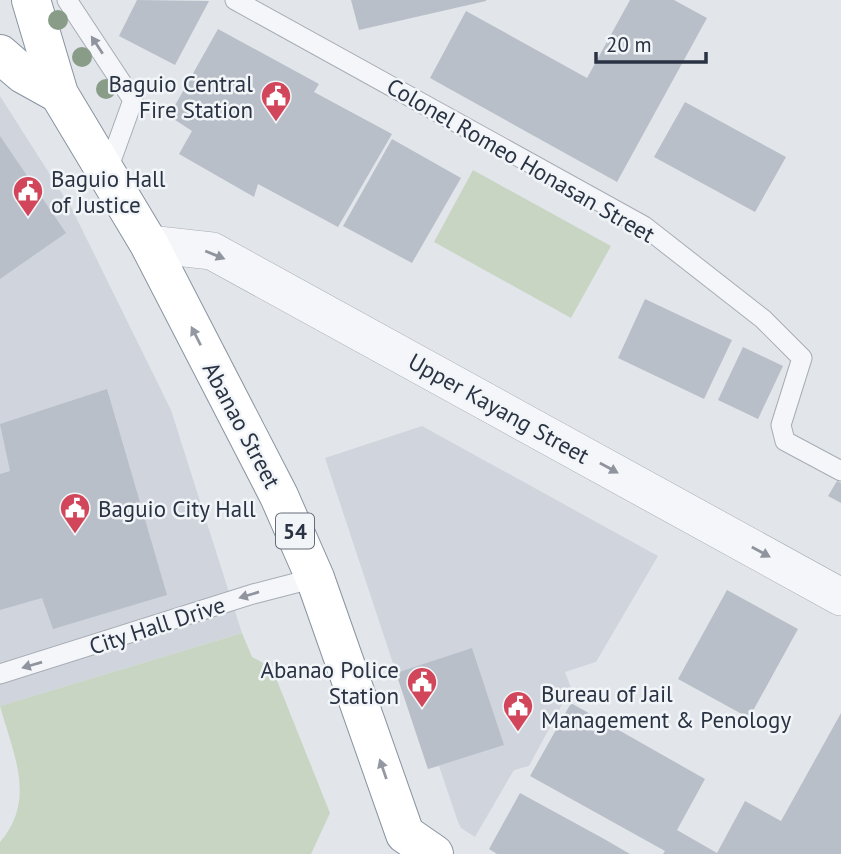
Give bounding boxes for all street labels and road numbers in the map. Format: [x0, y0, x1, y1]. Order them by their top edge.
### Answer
street label: Colonel Romeo Honasan Street [382, 71, 660, 249]
street label: Upper Kayang Street [404, 346, 595, 470]
street label: Abanao Street [197, 357, 287, 493]
road number: 54 [276, 514, 314, 548]
street label: City Hall Drive [85, 589, 229, 661]

